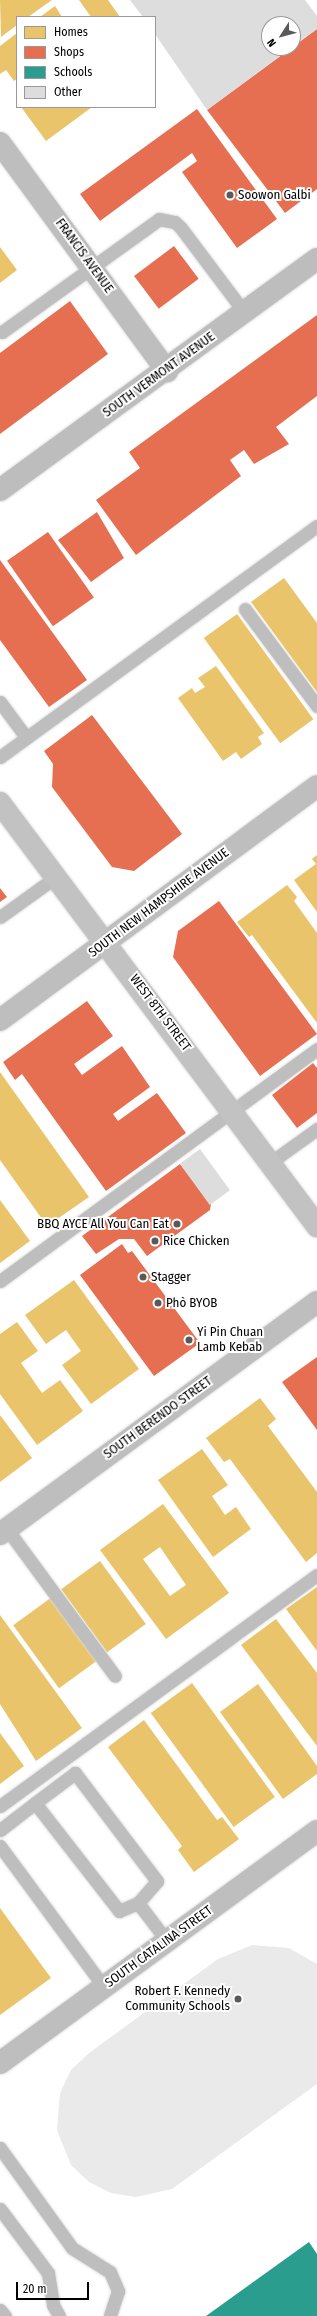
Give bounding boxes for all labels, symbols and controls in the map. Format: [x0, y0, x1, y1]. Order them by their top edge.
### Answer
legend [16, 16, 156, 108]
north arrow [261, 16, 301, 56]
text: Homes [54, 25, 88, 39]
text: N [264, 36, 279, 49]
text: Shops [54, 45, 84, 59]
text: Schools [54, 65, 92, 79]
text: Other [54, 85, 82, 99]
place label: Soowon Galbi [238, 187, 311, 203]
marker: Soowon Galbi [225, 190, 235, 200]
street label: FRANCIS AVENUE [52, 216, 116, 296]
street label: SOUTH VERMONT AVENUE [100, 329, 218, 421]
street label: SOUTH NEW HAMPSHIRE AVENUE [86, 845, 232, 961]
street label: WEST 8TH STREET [126, 972, 194, 1054]
place label: BBQ AYCE All You Can Eat [37, 1216, 169, 1232]
marker: BBQ AYCE All You Can Eat [172, 1219, 182, 1229]
place label: Rice Chicken [163, 1233, 230, 1249]
marker: Rice Chicken [150, 1236, 160, 1246]
place label: Stagger [151, 1269, 191, 1285]
marker: Stagger [138, 1272, 148, 1282]
place label: Phò BYOB [166, 1295, 217, 1311]
marker: Phò BYOB [153, 1298, 163, 1308]
place label: Yi Pin Chuan Lamb Kebab [197, 1325, 263, 1356]
marker: Yi Pin Chuan Lamb Kebab [184, 1335, 194, 1345]
street label: SOUTH BERENDO STREET [101, 1374, 215, 1462]
street label: SOUTH CATALINA STREET [102, 1903, 216, 1991]
place label: Robert F. Kennedy Community Schools [125, 1984, 230, 2015]
marker: Robert F. Kennedy Community Schools [233, 1994, 243, 2004]
scale bar [18, 2274, 91, 2300]
text: 20 m [23, 2282, 47, 2296]

